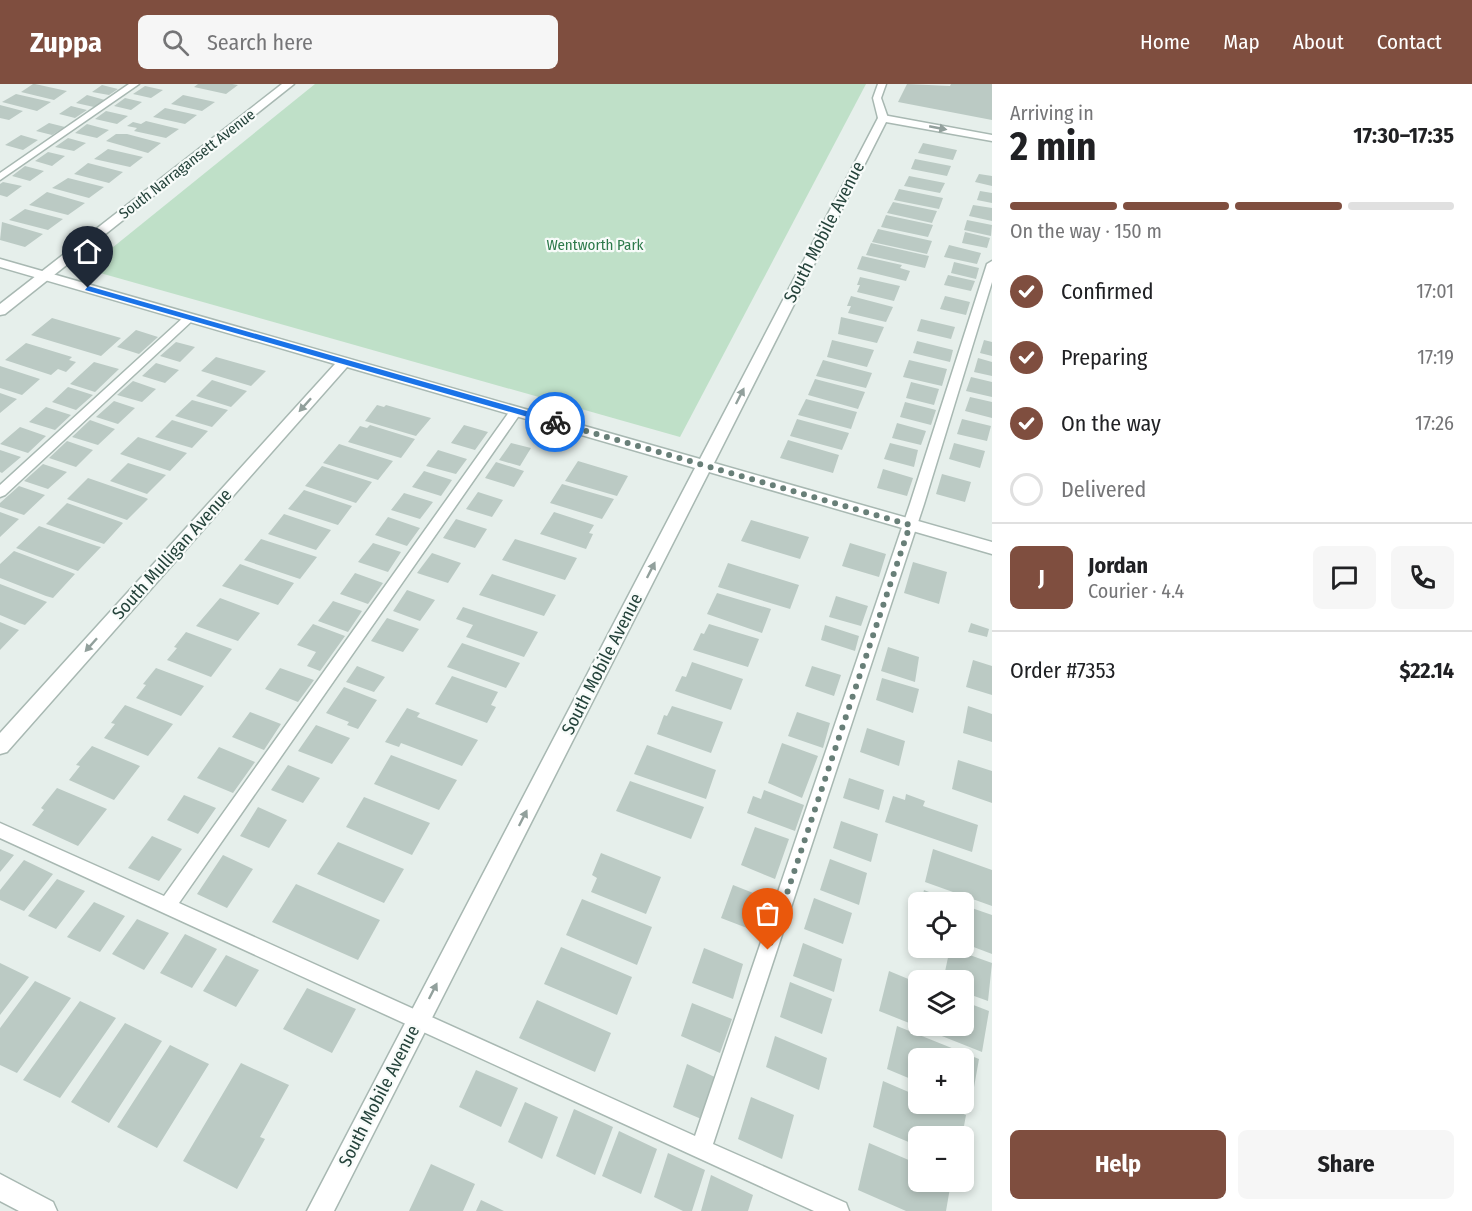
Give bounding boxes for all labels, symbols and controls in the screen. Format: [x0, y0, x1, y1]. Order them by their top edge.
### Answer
search box [138, 15, 558, 69]
text: Zuppa [30, 26, 102, 59]
icon: search [159, 26, 192, 59]
text: Search here [207, 29, 313, 56]
text: Home [1140, 29, 1190, 55]
text: Map [1223, 29, 1260, 55]
text: About [1293, 29, 1344, 55]
text: Contact [1377, 29, 1442, 55]
text: Arriving in [1010, 101, 1094, 125]
street label: South Narragansett Avenue [115, 105, 259, 223]
text: 17:30–17:35 [1353, 122, 1454, 149]
one-way arrow [928, 124, 947, 133]
text: 2 min [1010, 124, 1096, 170]
street label: South Mobile Avenue [779, 158, 869, 306]
text: On the way · 150 m [1010, 219, 1162, 243]
pin [62, 226, 113, 288]
icon: home [71, 235, 104, 268]
park label: Wentworth Park [546, 236, 644, 254]
icon: check [1010, 275, 1043, 308]
text: Confirmed [1061, 278, 1154, 305]
text: 17:01 [1416, 279, 1454, 303]
icon: check [1010, 341, 1043, 374]
text: Preparing [1061, 344, 1147, 371]
text: 17:19 [1417, 345, 1454, 369]
one-way arrow [735, 388, 745, 405]
courier [525, 392, 585, 452]
one-way arrow [298, 398, 312, 413]
icon: bike [539, 406, 572, 439]
icon: check [1010, 407, 1043, 440]
text: On the way [1061, 410, 1161, 437]
text: 17:26 [1415, 411, 1454, 435]
text: Delivered [1061, 476, 1146, 503]
street label: South Mulligan Avenue [107, 484, 237, 624]
button: chat [1313, 546, 1376, 609]
button: phone [1391, 546, 1454, 609]
text: Jordan [1088, 552, 1148, 579]
one-way arrow [646, 561, 655, 578]
text: J [1038, 564, 1045, 591]
text: Courier · 4.4 [1088, 579, 1184, 603]
street label: South Mobile Avenue [557, 590, 647, 738]
one-way arrow [84, 637, 98, 652]
text: Order #7353 [1010, 657, 1115, 684]
text: $22.14 [1399, 657, 1454, 684]
one-way arrow [518, 809, 528, 826]
pin [742, 888, 793, 950]
map controls [908, 892, 974, 1192]
button: locate [908, 892, 974, 958]
icon: bag [751, 897, 784, 930]
button: layers [908, 970, 974, 1036]
one-way arrow [428, 982, 438, 1000]
street label: South Mobile Avenue [334, 1022, 424, 1170]
button: + [908, 1048, 974, 1114]
button: − [908, 1126, 974, 1192]
button: Help [1010, 1130, 1226, 1199]
button: Share [1238, 1130, 1454, 1199]

